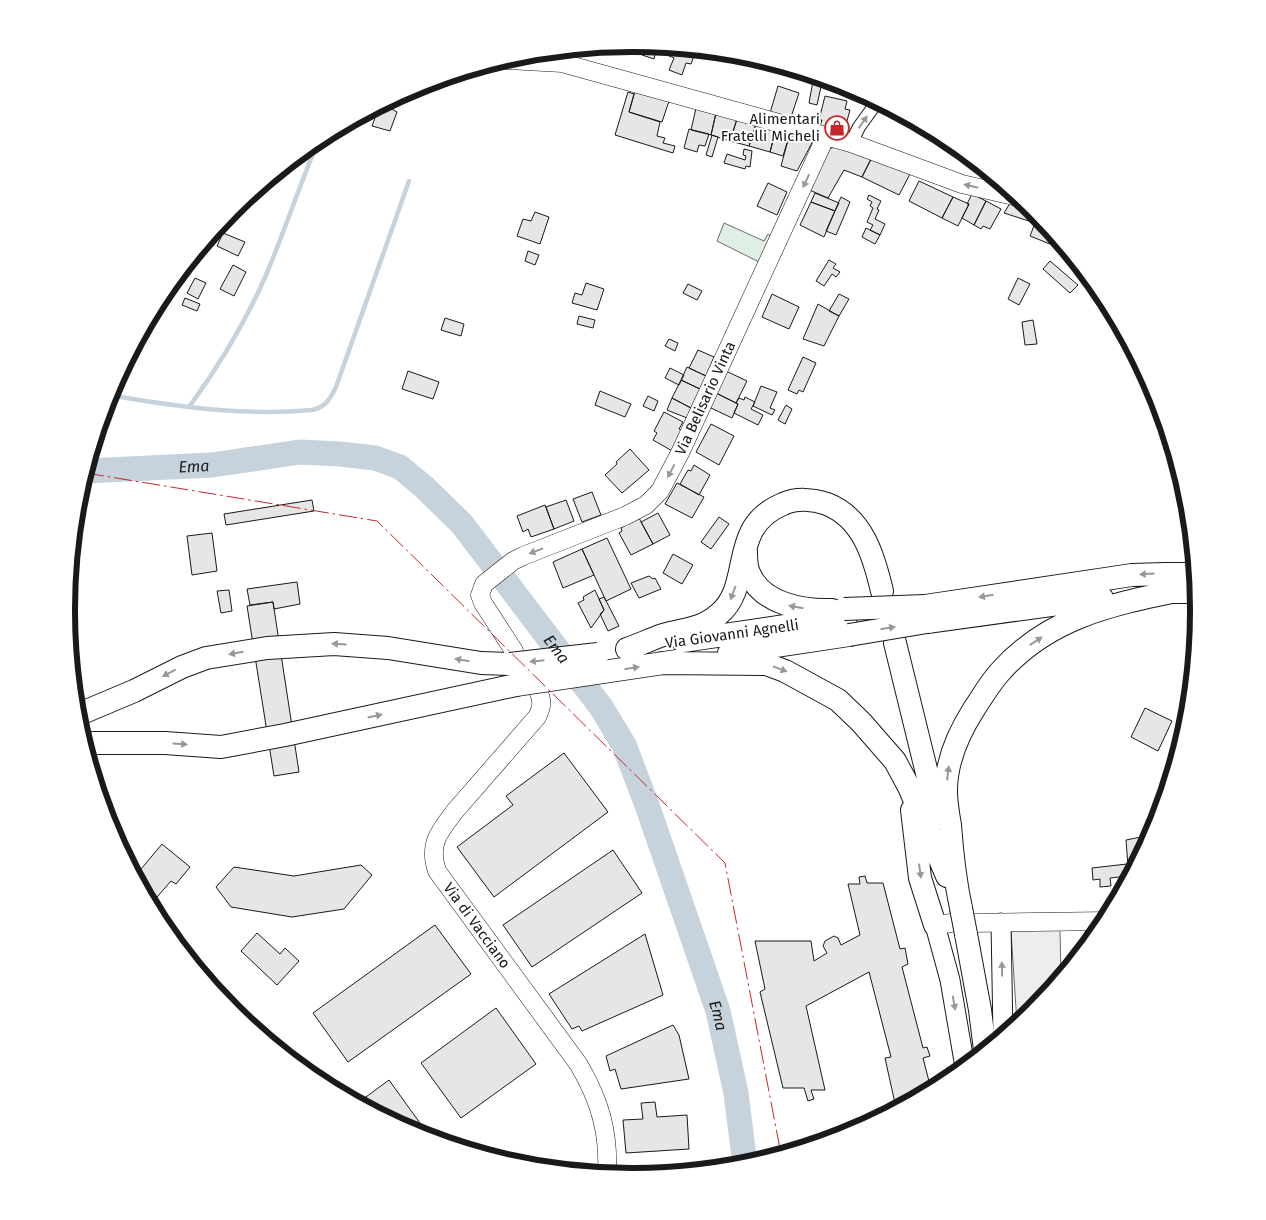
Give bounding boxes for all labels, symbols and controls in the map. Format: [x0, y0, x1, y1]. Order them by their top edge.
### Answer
place label: Alimentari Fratelli Micheli [721, 110, 820, 145]
shop icon: Alimentari Fratelli Micheli [824, 115, 850, 141]
one-way arrow [858, 115, 868, 128]
one-way arrow [802, 174, 810, 188]
one-way arrow [963, 182, 978, 190]
street label: Via Belisario Vinta [671, 338, 739, 458]
water label: Ema [178, 456, 210, 477]
one-way arrow [667, 463, 675, 478]
one-way arrow [528, 547, 543, 555]
one-way arrow [1139, 571, 1155, 579]
one-way arrow [729, 586, 737, 601]
one-way arrow [978, 593, 994, 601]
one-way arrow [788, 602, 804, 610]
street label: Via Giovanni Agnelli [664, 616, 800, 652]
one-way arrow [880, 624, 896, 632]
water label: Ema [539, 631, 573, 667]
one-way arrow [1029, 636, 1042, 646]
one-way arrow [331, 640, 347, 648]
one-way arrow [228, 650, 244, 658]
one-way arrow [453, 655, 469, 663]
one-way arrow [529, 657, 545, 665]
one-way arrow [625, 663, 641, 671]
one-way arrow [773, 665, 788, 673]
one-way arrow [162, 669, 176, 677]
one-way arrow [367, 711, 383, 719]
one-way arrow [172, 740, 188, 748]
one-way arrow [944, 765, 952, 781]
one-way arrow [916, 863, 924, 879]
street label: Via di Vacciano [440, 879, 514, 972]
one-way arrow [997, 961, 1005, 977]
one-way arrow [950, 995, 958, 1011]
water label: Ema [705, 998, 731, 1033]

